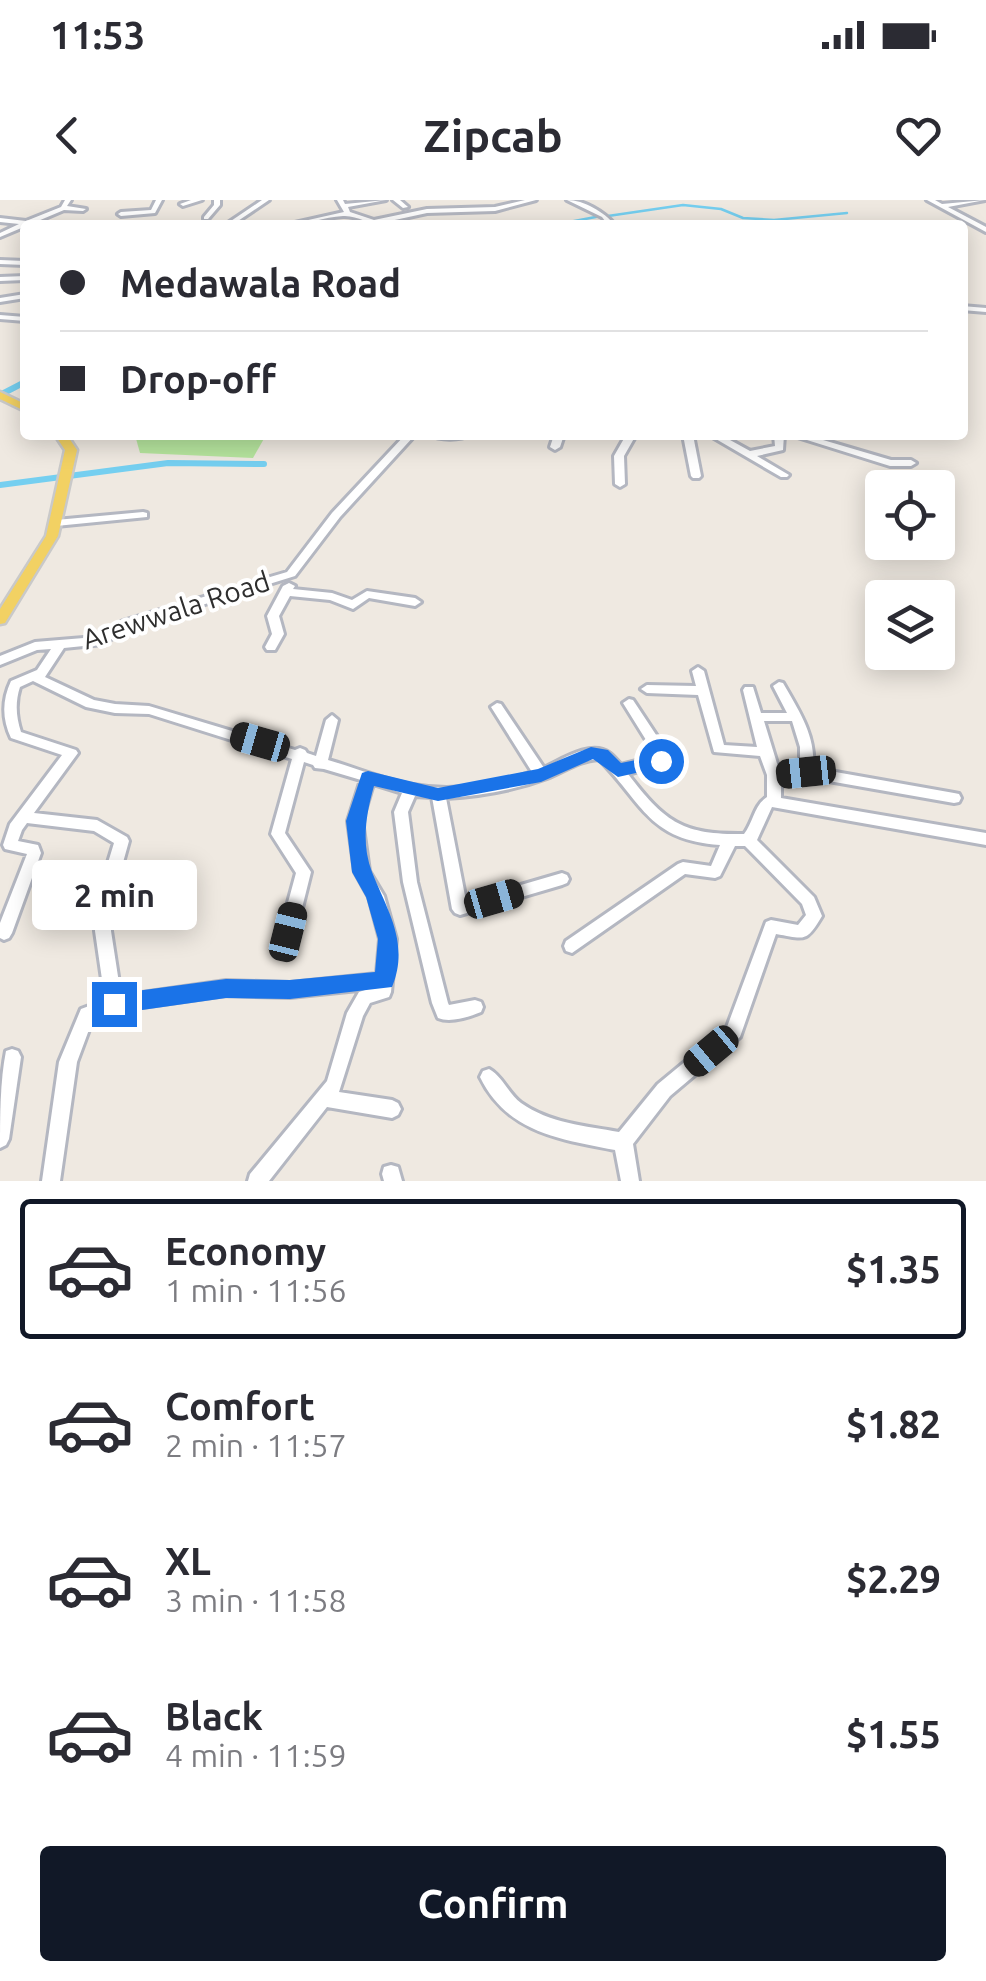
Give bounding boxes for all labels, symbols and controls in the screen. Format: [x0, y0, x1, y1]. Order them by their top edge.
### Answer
text: 11:53 [50, 14, 145, 56]
icon: back [40, 108, 95, 163]
icon: heart [891, 108, 946, 163]
text: Zipcab [423, 110, 563, 161]
text: Medawala Road [120, 262, 401, 304]
text: Drop-off [120, 358, 276, 400]
map controls [865, 470, 955, 670]
button: locate [865, 470, 955, 560]
street label: Arewwala Road [78, 565, 273, 654]
button: layers [865, 580, 955, 670]
car [227, 719, 293, 765]
route start [639, 739, 684, 784]
car [775, 754, 837, 790]
callout: 2 min [32, 859, 196, 929]
car [461, 876, 527, 922]
text: 2 min [74, 877, 155, 913]
car [266, 899, 310, 965]
route end [92, 982, 137, 1027]
car [678, 1020, 744, 1082]
icon: car [45, 1224, 135, 1314]
text: Economy [165, 1230, 326, 1272]
text: $1.35 [846, 1248, 941, 1290]
text: 1 min · 11:56 [165, 1272, 347, 1308]
icon: car [45, 1379, 135, 1469]
text: Comfort [165, 1385, 315, 1427]
text: $1.82 [846, 1403, 941, 1445]
text: 2 min · 11:57 [165, 1427, 347, 1463]
icon: car [45, 1534, 135, 1624]
text: XL [165, 1540, 211, 1582]
text: $2.29 [846, 1558, 941, 1600]
text: 3 min · 11:58 [165, 1582, 347, 1618]
icon: car [45, 1689, 135, 1779]
text: Black [165, 1695, 263, 1737]
text: $1.55 [846, 1713, 941, 1755]
text: 4 min · 11:59 [165, 1737, 347, 1773]
button: Confirm [40, 1846, 946, 1961]

